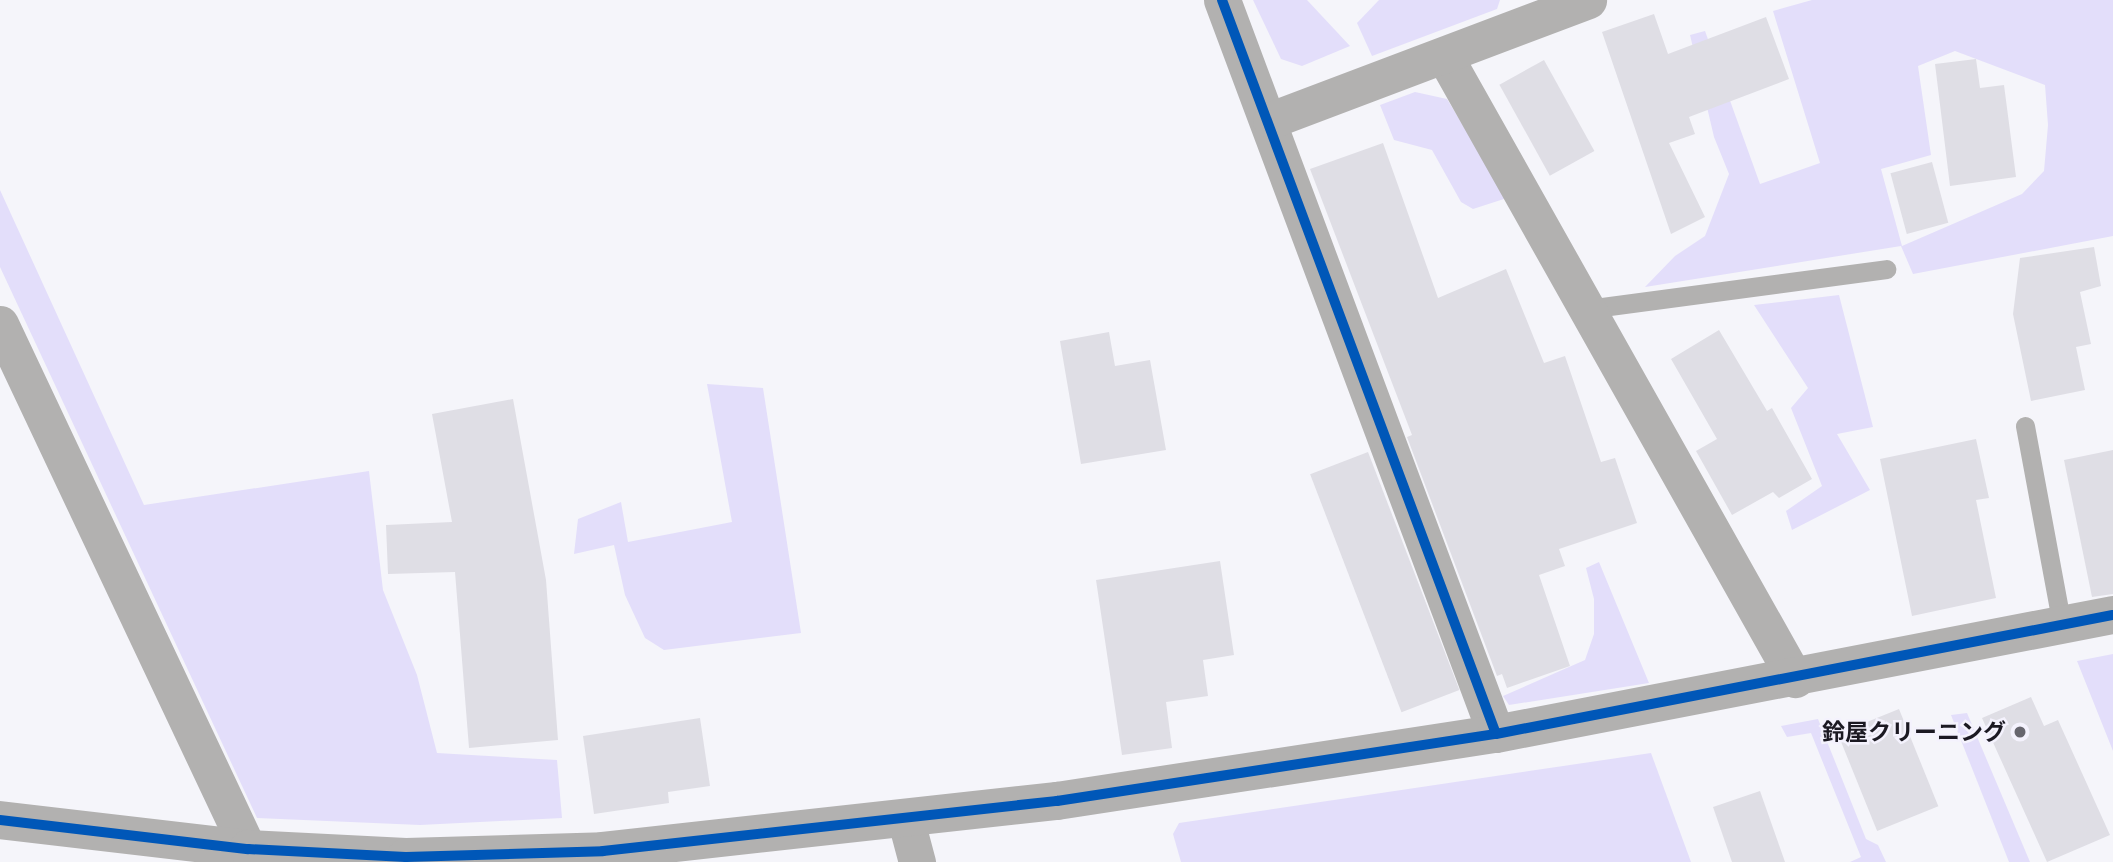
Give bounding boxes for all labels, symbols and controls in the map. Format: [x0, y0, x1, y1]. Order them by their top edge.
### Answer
place label: 鈴屋クリーニング [1822, 718, 2006, 746]
marker: 鈴屋クリーニング [2012, 724, 2028, 740]

